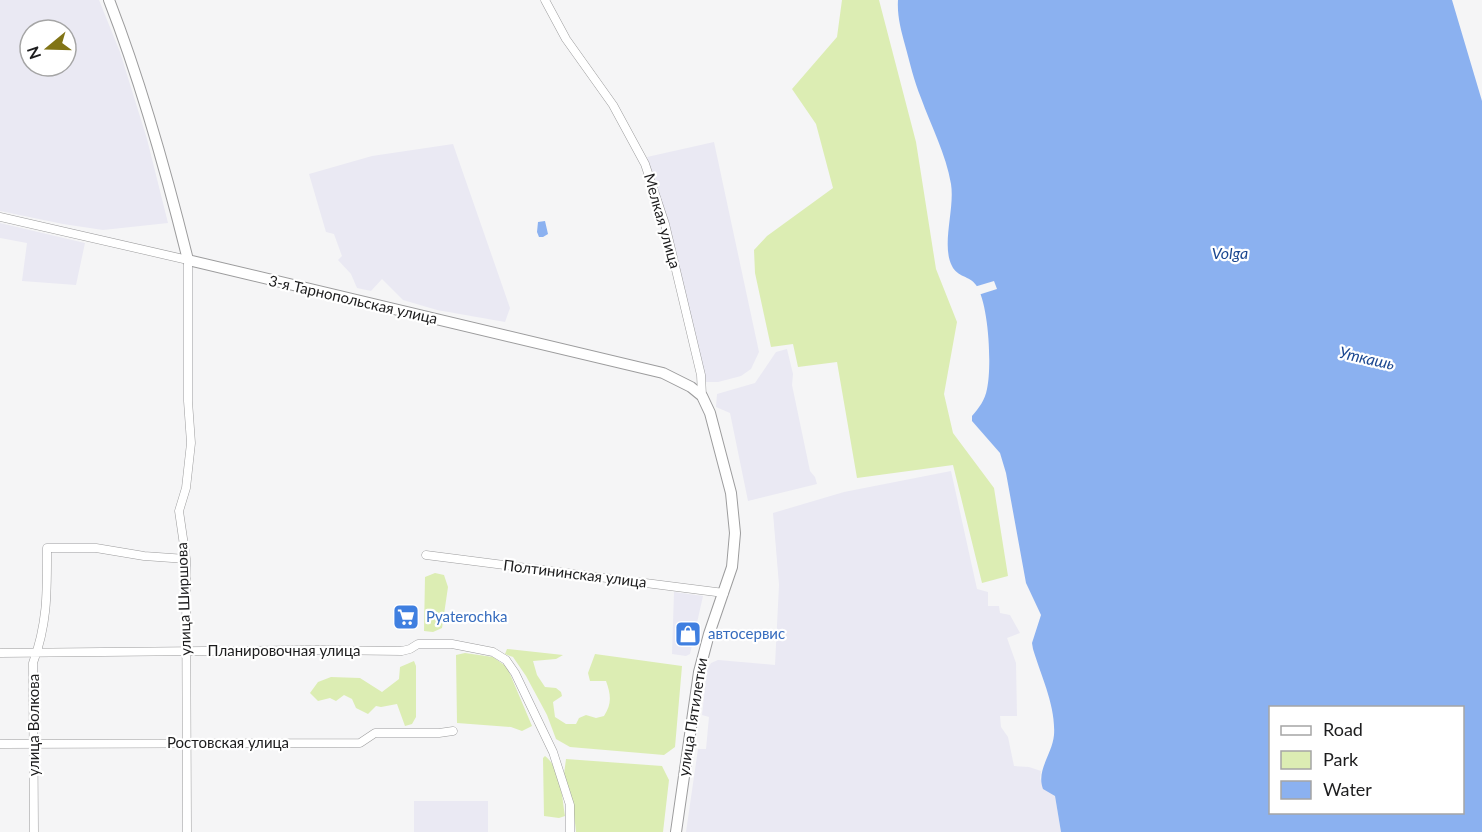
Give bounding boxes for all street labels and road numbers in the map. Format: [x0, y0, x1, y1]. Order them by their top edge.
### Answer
street label: Мелкая улица [641, 171, 685, 270]
street label: 3-я Тарнопольская улица [267, 271, 439, 327]
street label: улица Ширшова [172, 542, 194, 656]
street label: Полтининская улица [502, 555, 648, 591]
street label: Планировочная улица [208, 641, 360, 659]
street label: улица Пятилетки [674, 656, 710, 777]
street label: улица Волкова [24, 674, 42, 776]
street label: Ростовская улица [167, 733, 289, 751]

